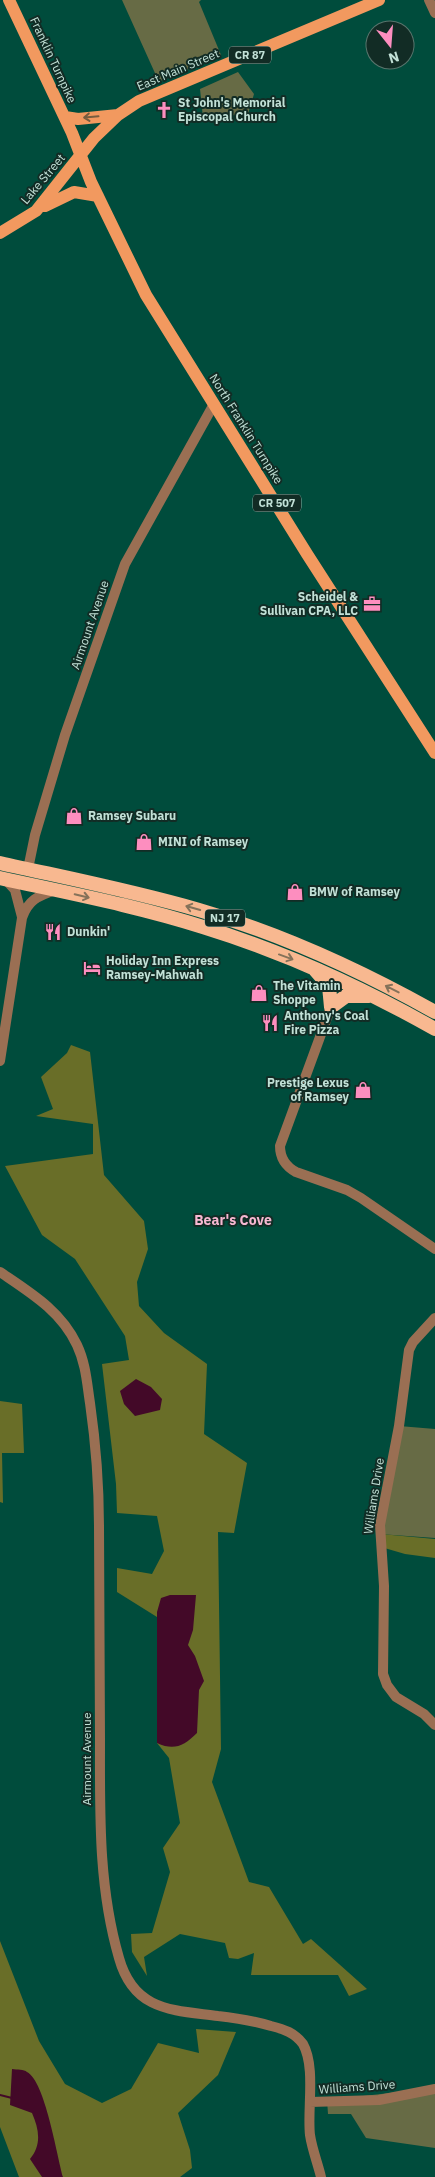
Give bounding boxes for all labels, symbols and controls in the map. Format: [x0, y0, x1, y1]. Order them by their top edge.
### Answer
street label: Franklin Turnpike [27, 14, 80, 106]
north arrow [365, 20, 415, 70]
street label: East Main Street [134, 45, 221, 94]
road number: CR 87 [229, 46, 271, 64]
text: N [386, 47, 401, 68]
place label: St John's Memorial Episcopal Church [178, 95, 286, 124]
church icon: St John's Memorial Episcopal Church [154, 100, 174, 120]
one-way arrow [84, 113, 100, 122]
street label: Lake Street [17, 151, 68, 207]
street label: North Franklin Turnpike [206, 371, 287, 487]
road number: CR 507 [253, 494, 301, 512]
street label: Airmount Avenue [67, 578, 112, 671]
place label: Scheidel & Sullivan CPA, LLC [260, 589, 358, 618]
office icon: Scheidel & Sullivan CPA, LLC [362, 594, 382, 614]
shop icon: Ramsey Subaru [64, 806, 84, 826]
place label: Ramsey Subaru [88, 808, 176, 823]
shop icon: MINI of Ramsey [134, 832, 154, 852]
place label: MINI of Ramsey [158, 834, 249, 849]
shop icon: BMW of Ramsey [285, 882, 305, 902]
place label: BMW of Ramsey [309, 884, 400, 899]
one-way arrow [73, 892, 89, 901]
one-way arrow [186, 903, 202, 912]
road number: NJ 17 [205, 910, 245, 926]
restaurant icon: Dunkin' [43, 922, 63, 942]
place label: Dunkin' [67, 924, 110, 939]
place label: Holiday Inn Express Ramsey-Mahwah [106, 953, 219, 982]
one-way arrow [278, 953, 293, 962]
hotel icon: Holiday Inn Express Ramsey-Mahwah [82, 958, 102, 978]
place label: The Vitamin Shoppe [273, 978, 341, 1007]
shop icon: The Vitamin Shoppe [249, 983, 269, 1003]
one-way arrow [385, 984, 400, 993]
place label: Anthony's Coal Fire Pizza [284, 1008, 369, 1037]
restaurant icon: Anthony's Coal Fire Pizza [260, 1013, 280, 1033]
place label: Prestige Lexus of Ramsey [267, 1075, 350, 1104]
shop icon: Prestige Lexus of Ramsey [353, 1080, 373, 1100]
district label: Bear's Cove [194, 1211, 272, 1229]
street label: Williams Drive [360, 1457, 387, 1535]
street label: Airmount Avenue [79, 1712, 94, 1806]
street label: Williams Drive [318, 2076, 396, 2097]

